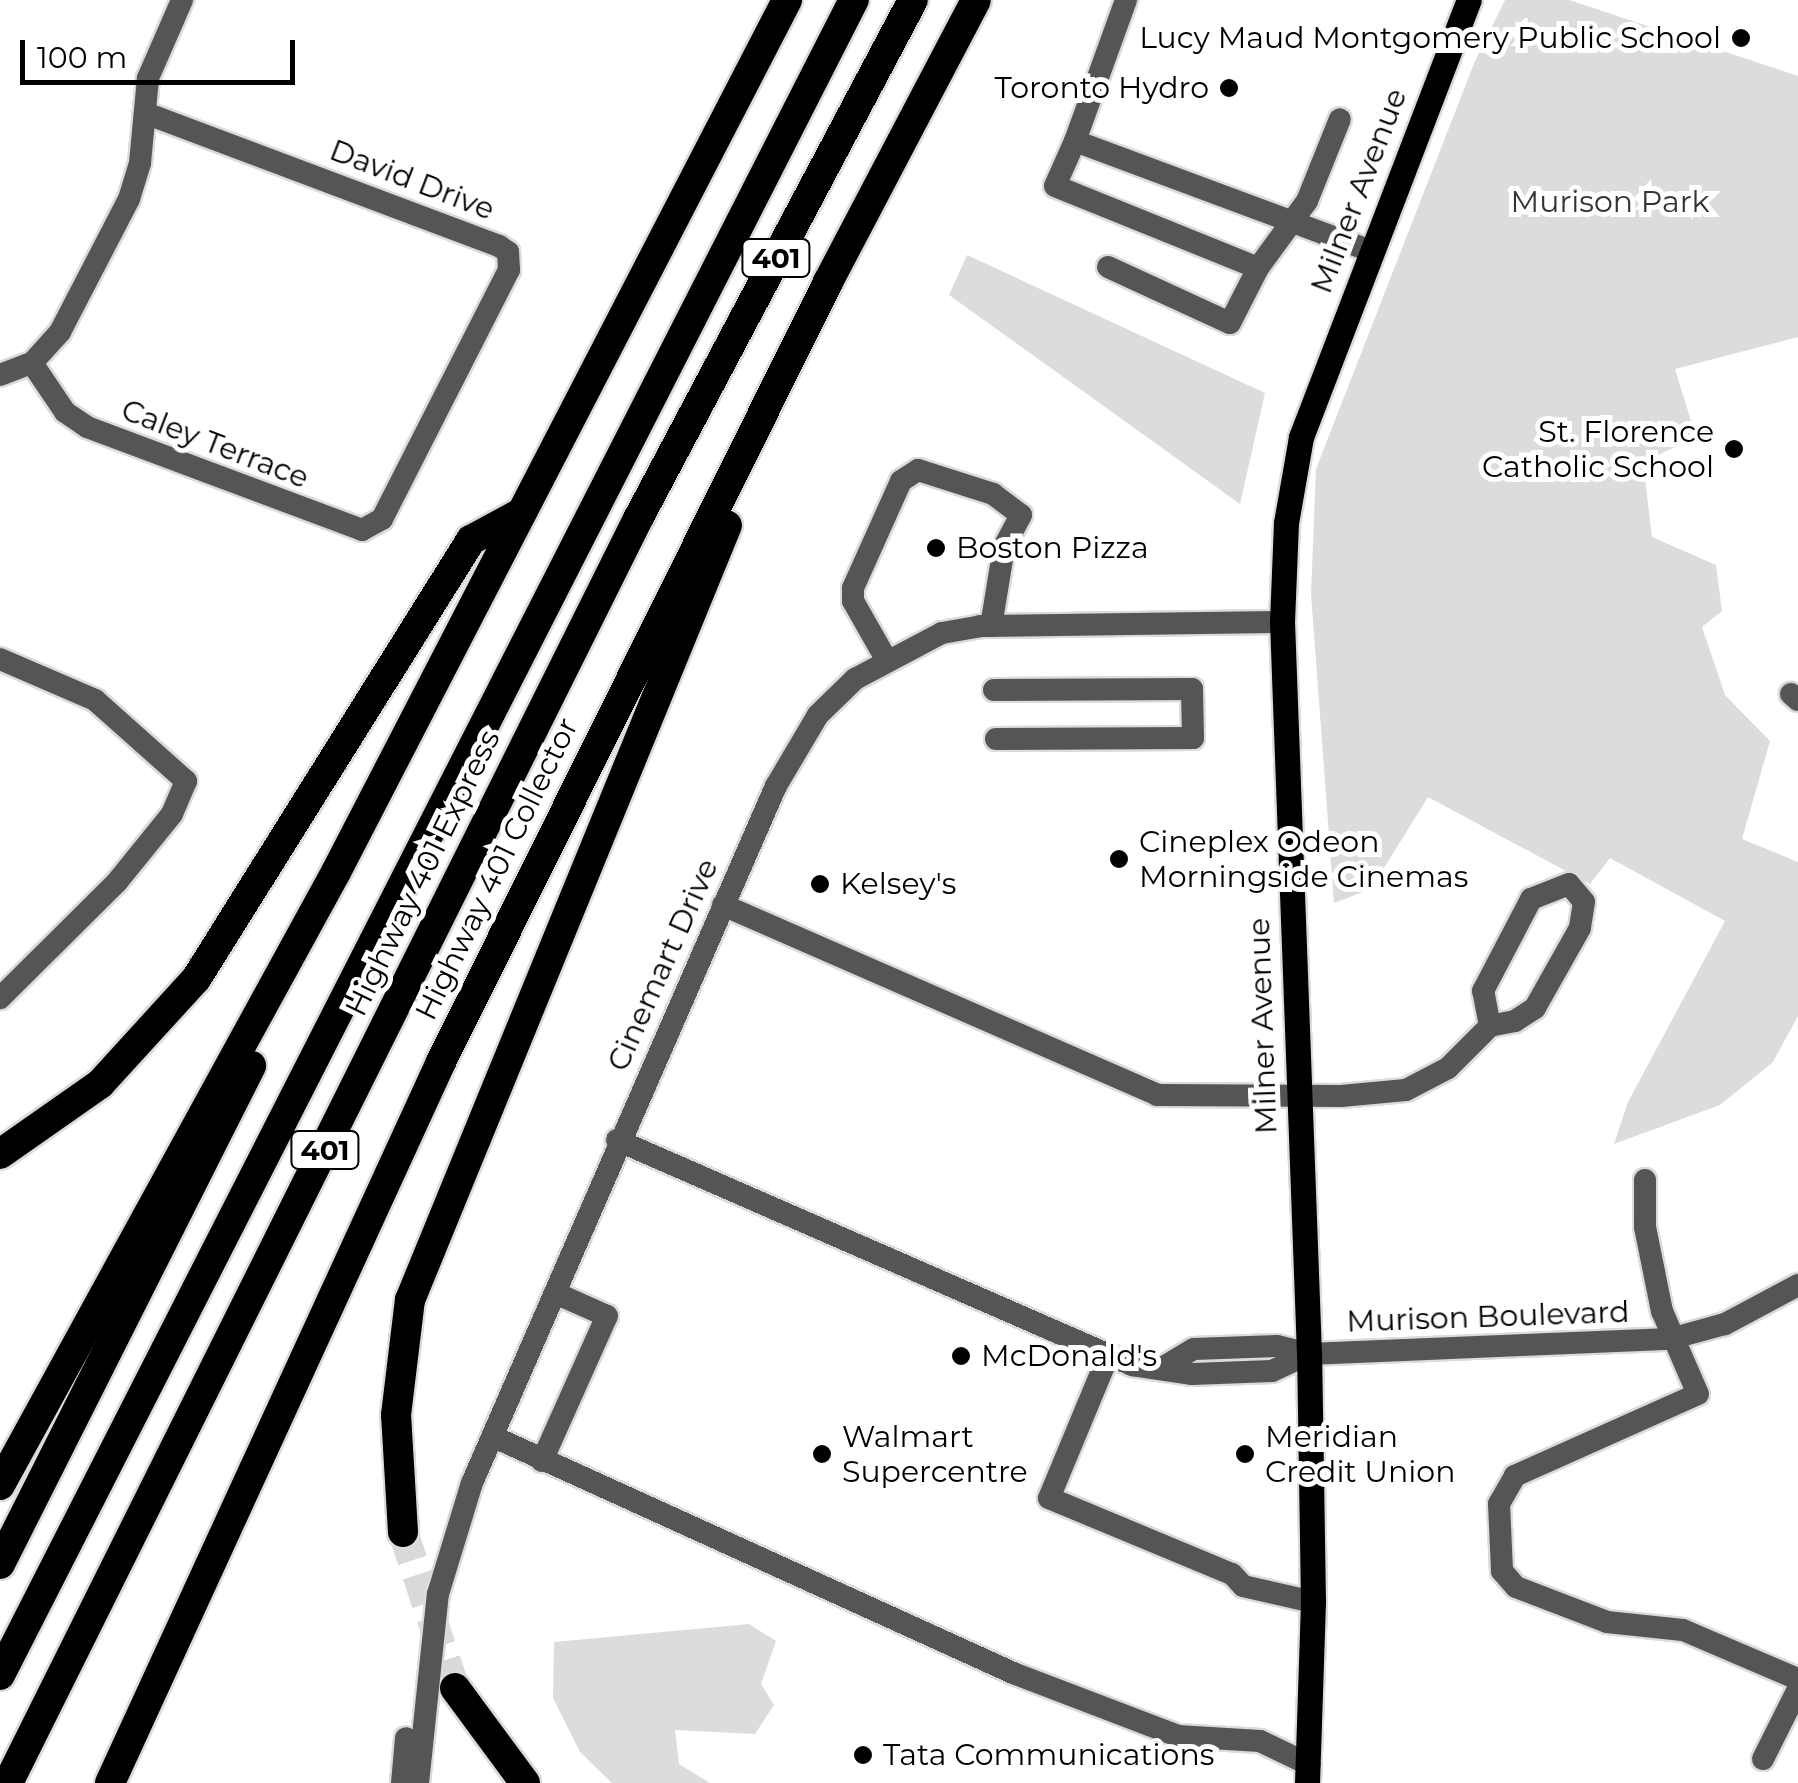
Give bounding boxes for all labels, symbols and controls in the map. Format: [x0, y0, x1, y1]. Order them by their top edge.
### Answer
scale bar [25, 20, 300, 82]
place label: Lucy Maud Montgomery Public School [1139, 20, 1721, 56]
marker: Lucy Maud Montgomery Public School [1730, 27, 1752, 49]
text: 100 m [37, 39, 127, 76]
place label: Toronto Hydro [995, 70, 1209, 106]
marker: Toronto Hydro [1218, 77, 1240, 99]
street label: Milner Avenue [1303, 84, 1415, 298]
street label: David Drive [325, 132, 499, 228]
park label: Murison Park [1511, 184, 1709, 220]
road number: 401 [741, 235, 811, 281]
street label: Caley Terrace [116, 392, 314, 496]
place label: St. Florence Catholic School [1482, 414, 1714, 484]
marker: St. Florence Catholic School [1723, 438, 1745, 460]
place label: Boston Pizza [956, 530, 1149, 566]
marker: Boston Pizza [925, 537, 947, 559]
street label: Highway 401 Collector [408, 712, 586, 1026]
street label: Highway 401 Express [338, 724, 508, 1022]
place label: Cineplex Odeon Morningside Cinemas [1139, 824, 1468, 894]
marker: Cineplex Odeon Morningside Cinemas [1108, 848, 1130, 870]
street label: Cinemart Drive [600, 853, 726, 1077]
place label: Kelsey's [840, 866, 956, 902]
marker: Kelsey's [809, 873, 831, 895]
street label: Milner Avenue [1241, 917, 1285, 1135]
road number: 401 [290, 1127, 360, 1173]
street label: Murison Boulevard [1346, 1294, 1630, 1340]
place label: McDonald's [981, 1338, 1157, 1374]
marker: McDonald's [950, 1345, 972, 1367]
place label: Walmart Supercentre [842, 1419, 1028, 1490]
place label: Meridian Credit Union [1265, 1419, 1455, 1490]
marker: Walmart Supercentre [811, 1443, 833, 1465]
marker: Meridian Credit Union [1234, 1443, 1256, 1465]
place label: Tata Communications [883, 1737, 1214, 1773]
marker: Tata Communications [852, 1744, 874, 1766]

